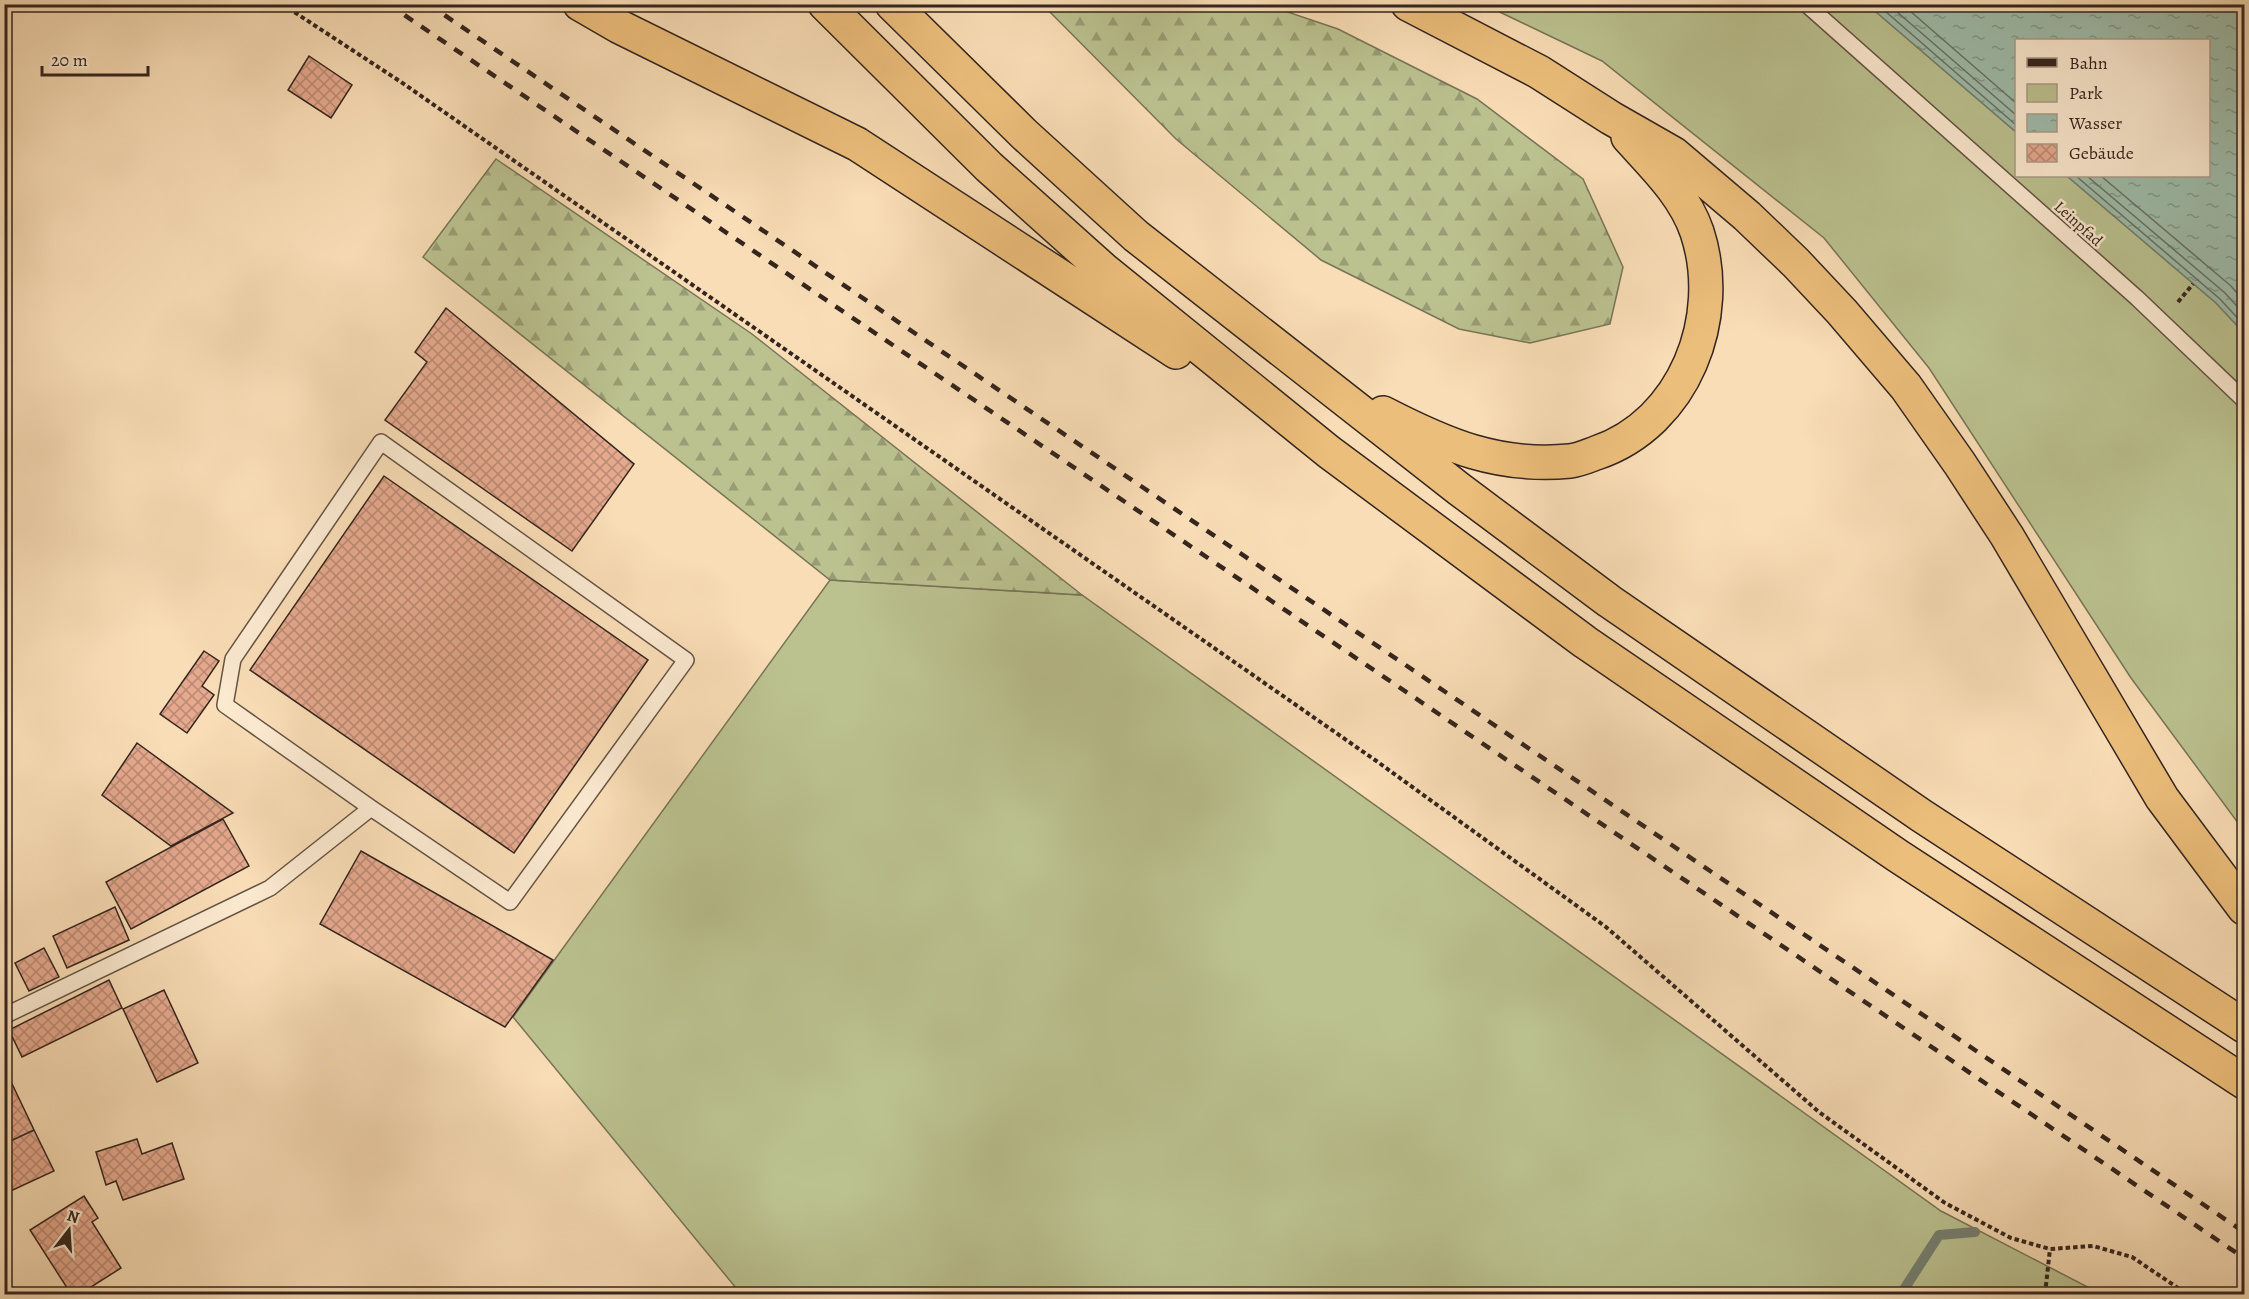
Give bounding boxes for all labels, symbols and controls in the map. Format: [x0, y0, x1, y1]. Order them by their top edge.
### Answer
scale bar [42, 39, 148, 77]
legend [2015, 39, 2210, 177]
text: 20 m [51, 48, 88, 72]
text: Bahn [2069, 51, 2108, 75]
text: Park [2069, 81, 2103, 105]
text: Wasser [2068, 111, 2122, 135]
text: Gebäude [2069, 141, 2134, 165]
street label: Leinpfad [2049, 196, 2108, 252]
north arrow [39, 1200, 99, 1260]
text: N [64, 1204, 82, 1229]

